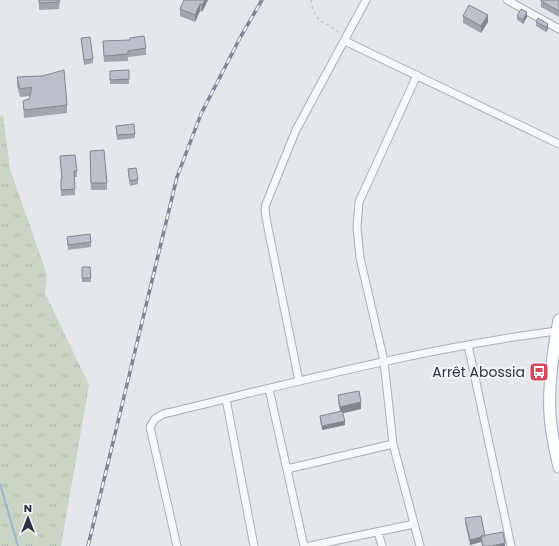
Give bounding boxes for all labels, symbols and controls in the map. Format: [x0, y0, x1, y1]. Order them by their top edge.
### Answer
bus stop icon: Arrêt Abossia [528, 361, 550, 383]
place label: Arrêt Abossia [432, 362, 525, 382]
north arrow [8, 498, 48, 538]
text: N [24, 500, 32, 516]

